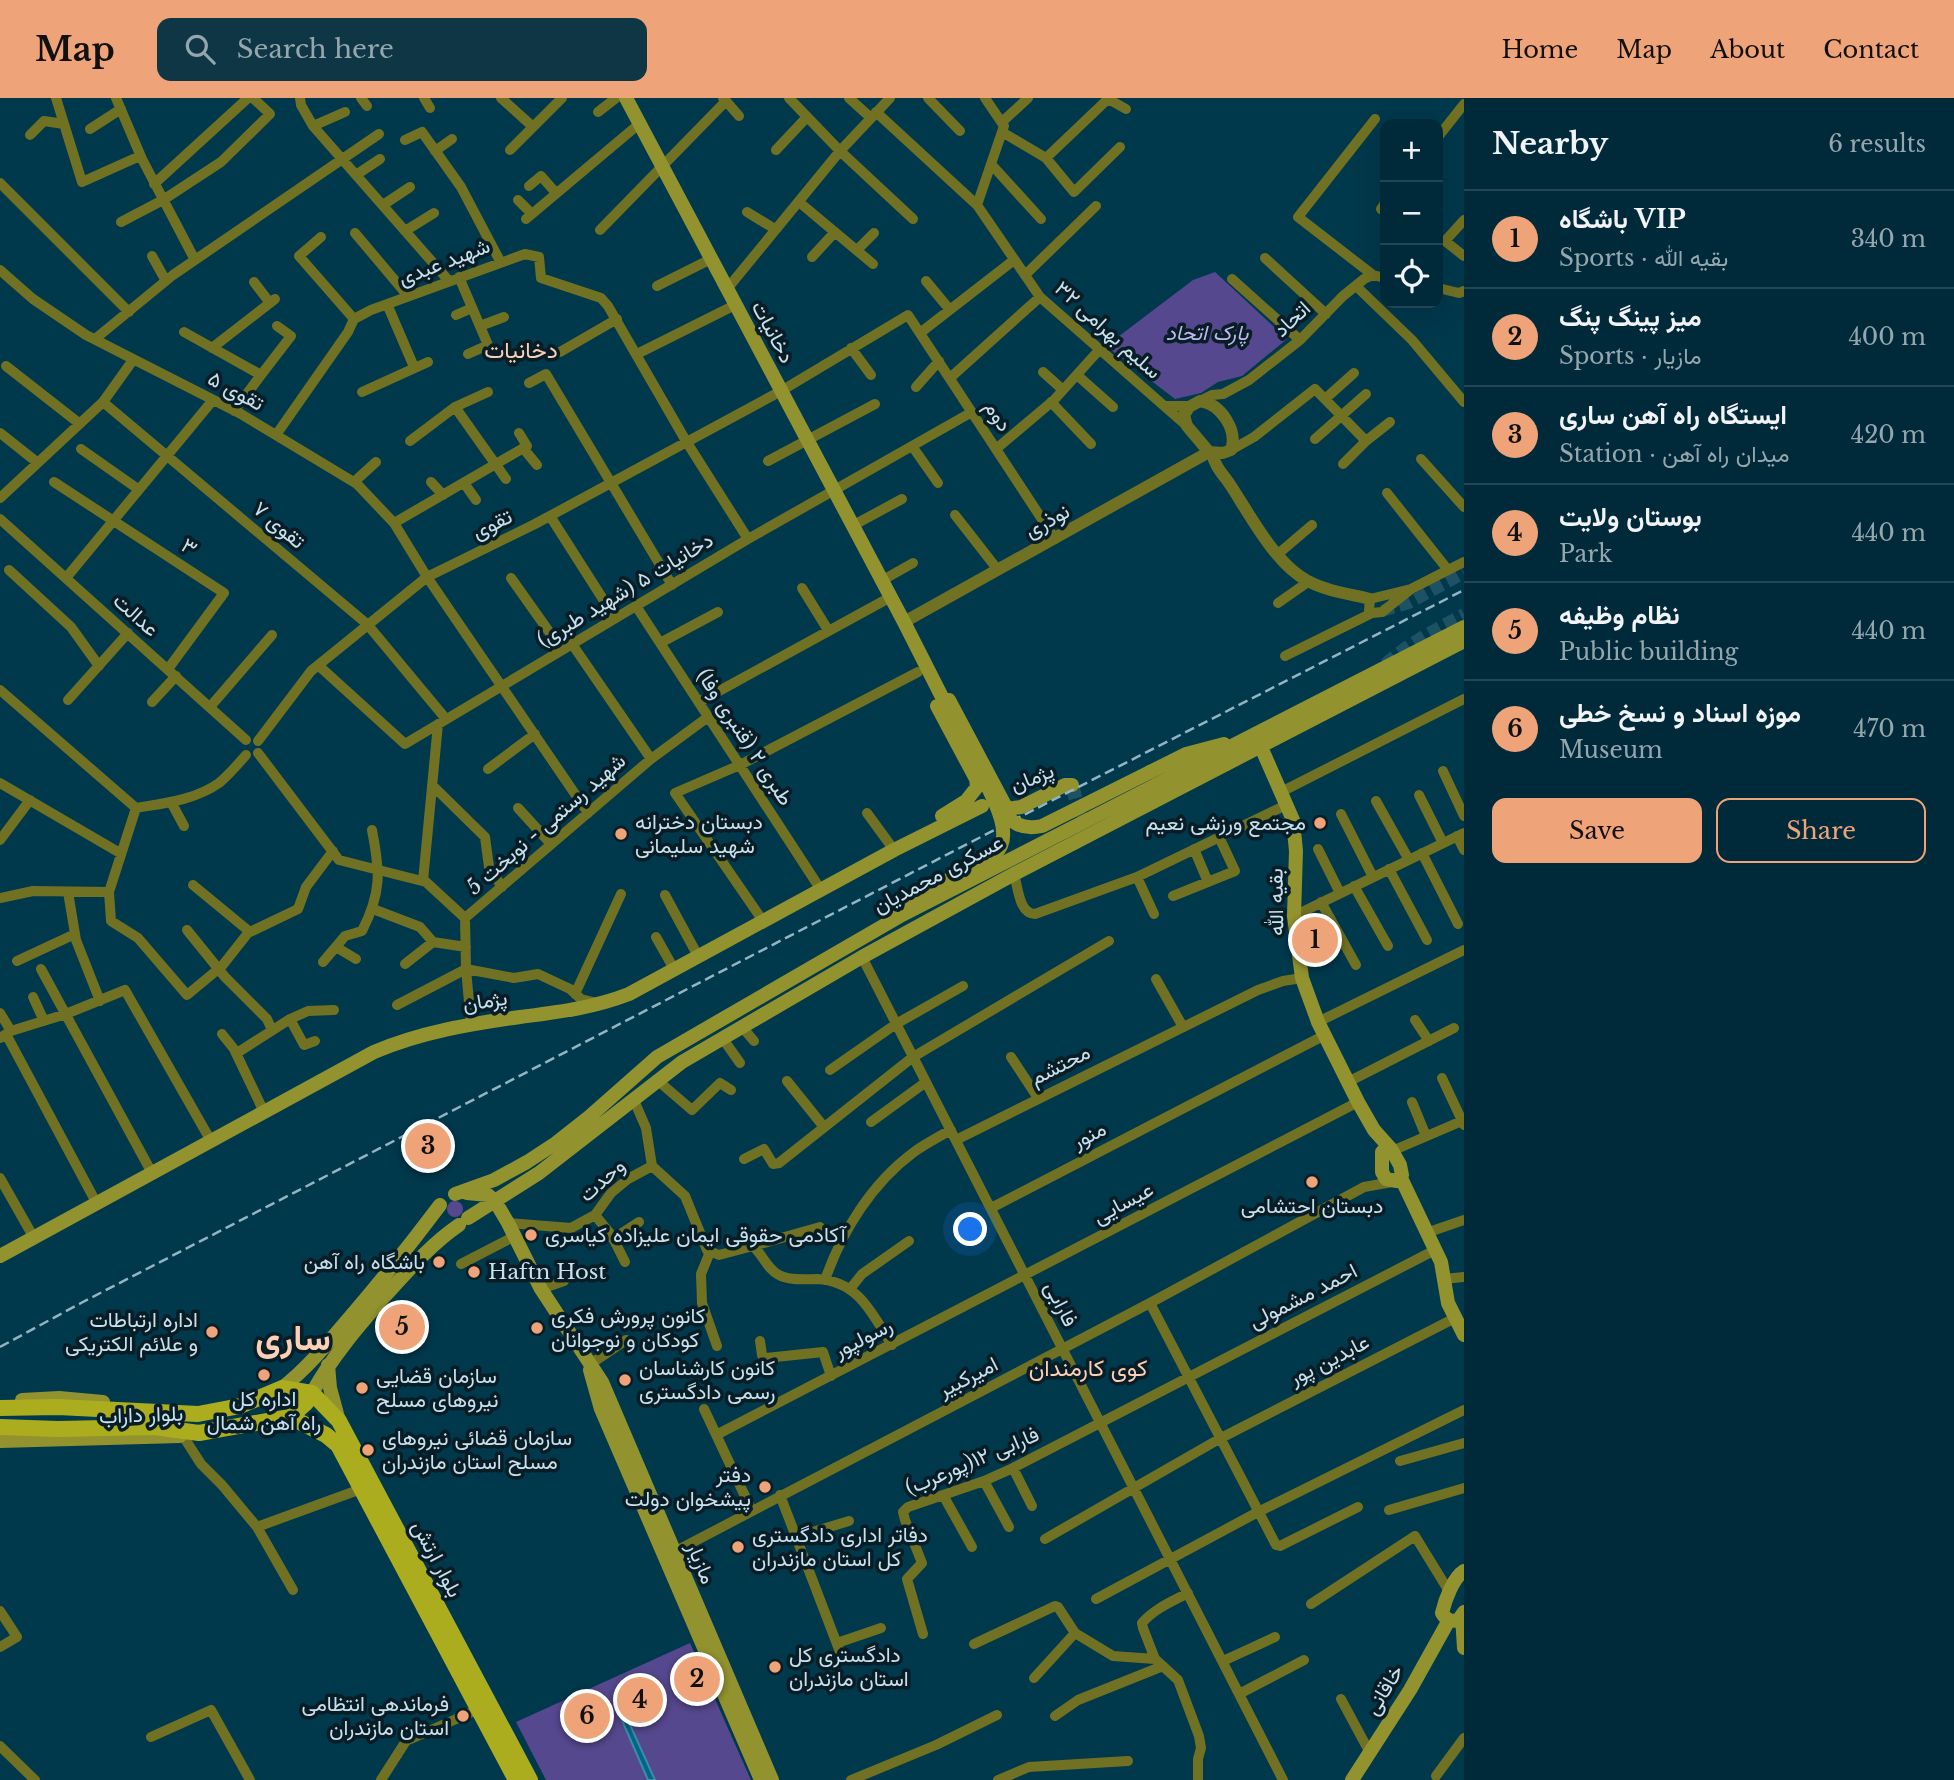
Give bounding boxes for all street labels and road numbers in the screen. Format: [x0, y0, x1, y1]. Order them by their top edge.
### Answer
street label: شهید عبدی [395, 233, 493, 291]
street label: سلیم بهرامی ۳۲ [1049, 275, 1167, 385]
street label: اتحاد [1268, 295, 1316, 343]
street label: دخانیات [746, 296, 800, 368]
street label: تقوی ۵ [203, 365, 269, 417]
street label: دوم [978, 396, 1018, 437]
street label: تقوی ۷ [248, 496, 310, 554]
street label: نوذری [1020, 498, 1074, 544]
street label: تقوی [468, 503, 516, 545]
street label: دخانیات ۵ (شهید طبری) [532, 527, 718, 653]
street label: ۳ [176, 532, 202, 562]
street label: عدالت [108, 588, 164, 642]
street label: طبری ۲ (قنبری وفا) [691, 664, 799, 810]
street label: شهید رستمی - نوبخت 5 [461, 748, 631, 900]
street label: پژمان [1006, 758, 1058, 799]
street label: عسکری محمدیان [869, 829, 1007, 919]
street label: بقیه الله [1262, 868, 1290, 936]
street label: پژمان [461, 985, 509, 1018]
street label: محتشم [1026, 1039, 1095, 1092]
street label: منور [1067, 1116, 1110, 1155]
street label: وحدت [574, 1153, 630, 1207]
street label: عیسایی [1088, 1176, 1158, 1230]
street label: احمد مشمولی [1244, 1258, 1362, 1334]
street label: فارابی [1039, 1277, 1083, 1331]
street label: رسولپور [828, 1312, 897, 1365]
street label: عابدین پور [1284, 1329, 1374, 1393]
street label: امیرکبیر [933, 1351, 1002, 1403]
street label: بلوار داراب [98, 1401, 184, 1429]
street label: فارابی ۱۲(پورعرب) [901, 1421, 1043, 1502]
street label: بلوار ارتش [406, 1516, 468, 1602]
street label: مازیار [680, 1537, 721, 1588]
street label: خاقانی [1359, 1660, 1409, 1720]

